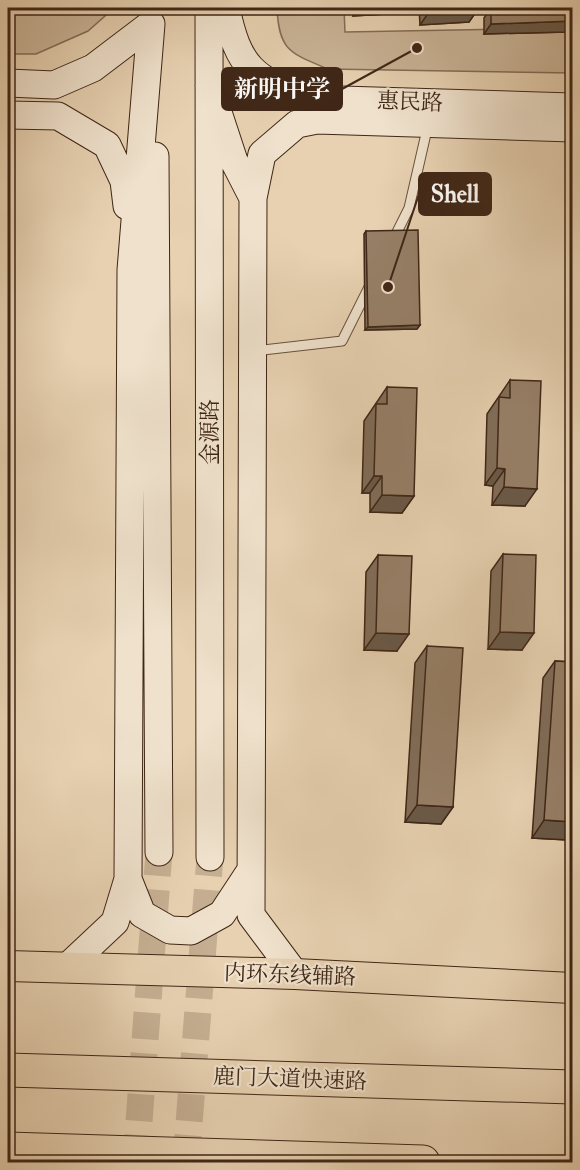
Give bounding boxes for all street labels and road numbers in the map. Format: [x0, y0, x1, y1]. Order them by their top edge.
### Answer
street label: 惠民路 [377, 87, 443, 117]
street label: 金源路 [196, 399, 224, 465]
street label: 内环东线辅路 [224, 959, 356, 991]
street label: 鹿门大道快速路 [213, 1062, 367, 1096]

